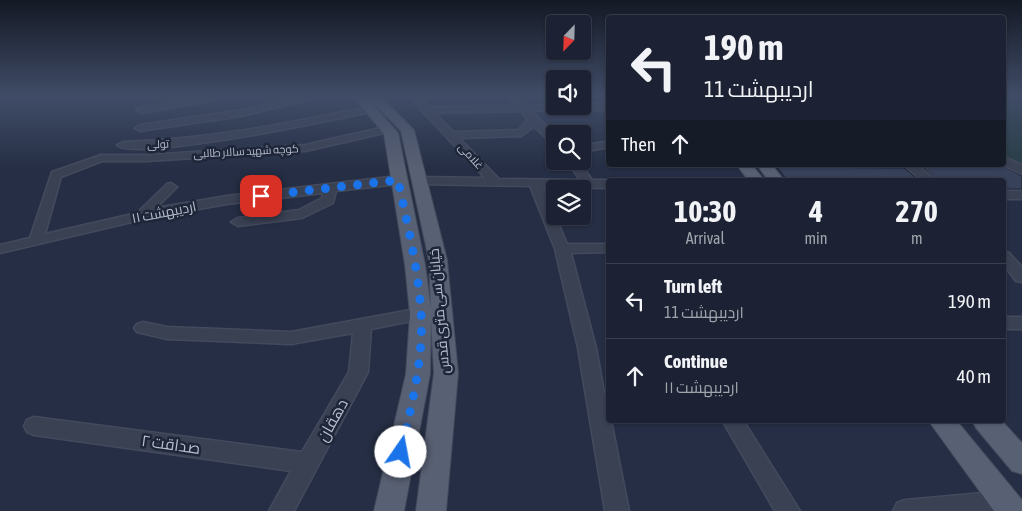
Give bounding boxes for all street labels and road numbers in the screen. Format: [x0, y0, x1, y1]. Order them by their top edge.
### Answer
street label: تولی [147, 137, 169, 152]
street label: غلامی [455, 141, 486, 172]
street label: کوچه شهید سالار طالبی [193, 142, 299, 161]
street label: ۱۱ اردیبهشت [130, 198, 198, 226]
street label: خیابان سی متری قدس [426, 248, 452, 374]
street label: دهقان [313, 395, 353, 445]
street label: صداقت ۲ [140, 431, 202, 457]

